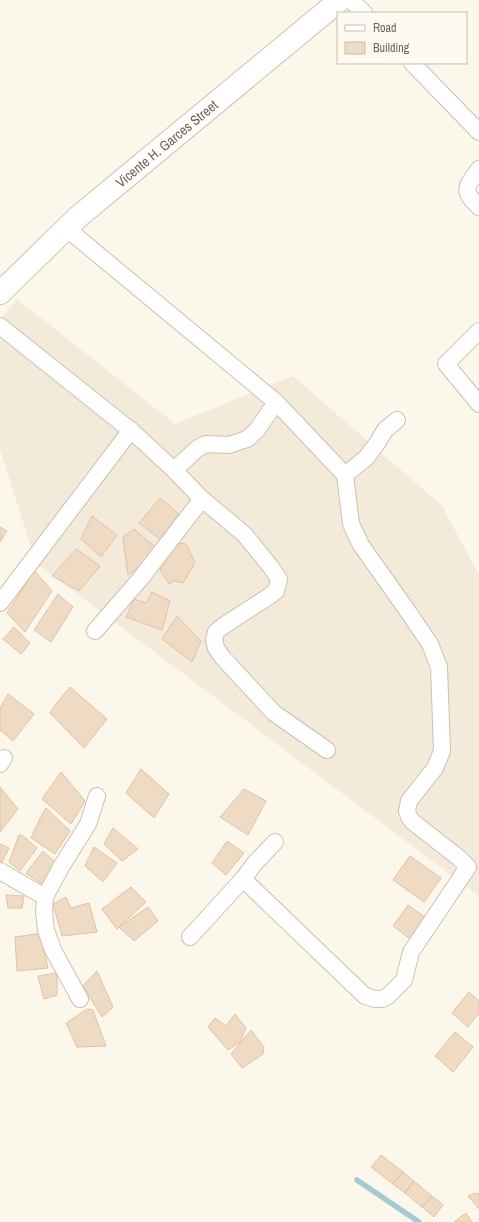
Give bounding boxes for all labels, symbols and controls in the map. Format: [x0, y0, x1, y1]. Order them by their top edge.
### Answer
legend [337, 12, 467, 64]
text: Road [373, 20, 397, 36]
text: Building [373, 40, 410, 56]
street label: Vicente H. Garces Street [112, 96, 222, 191]

